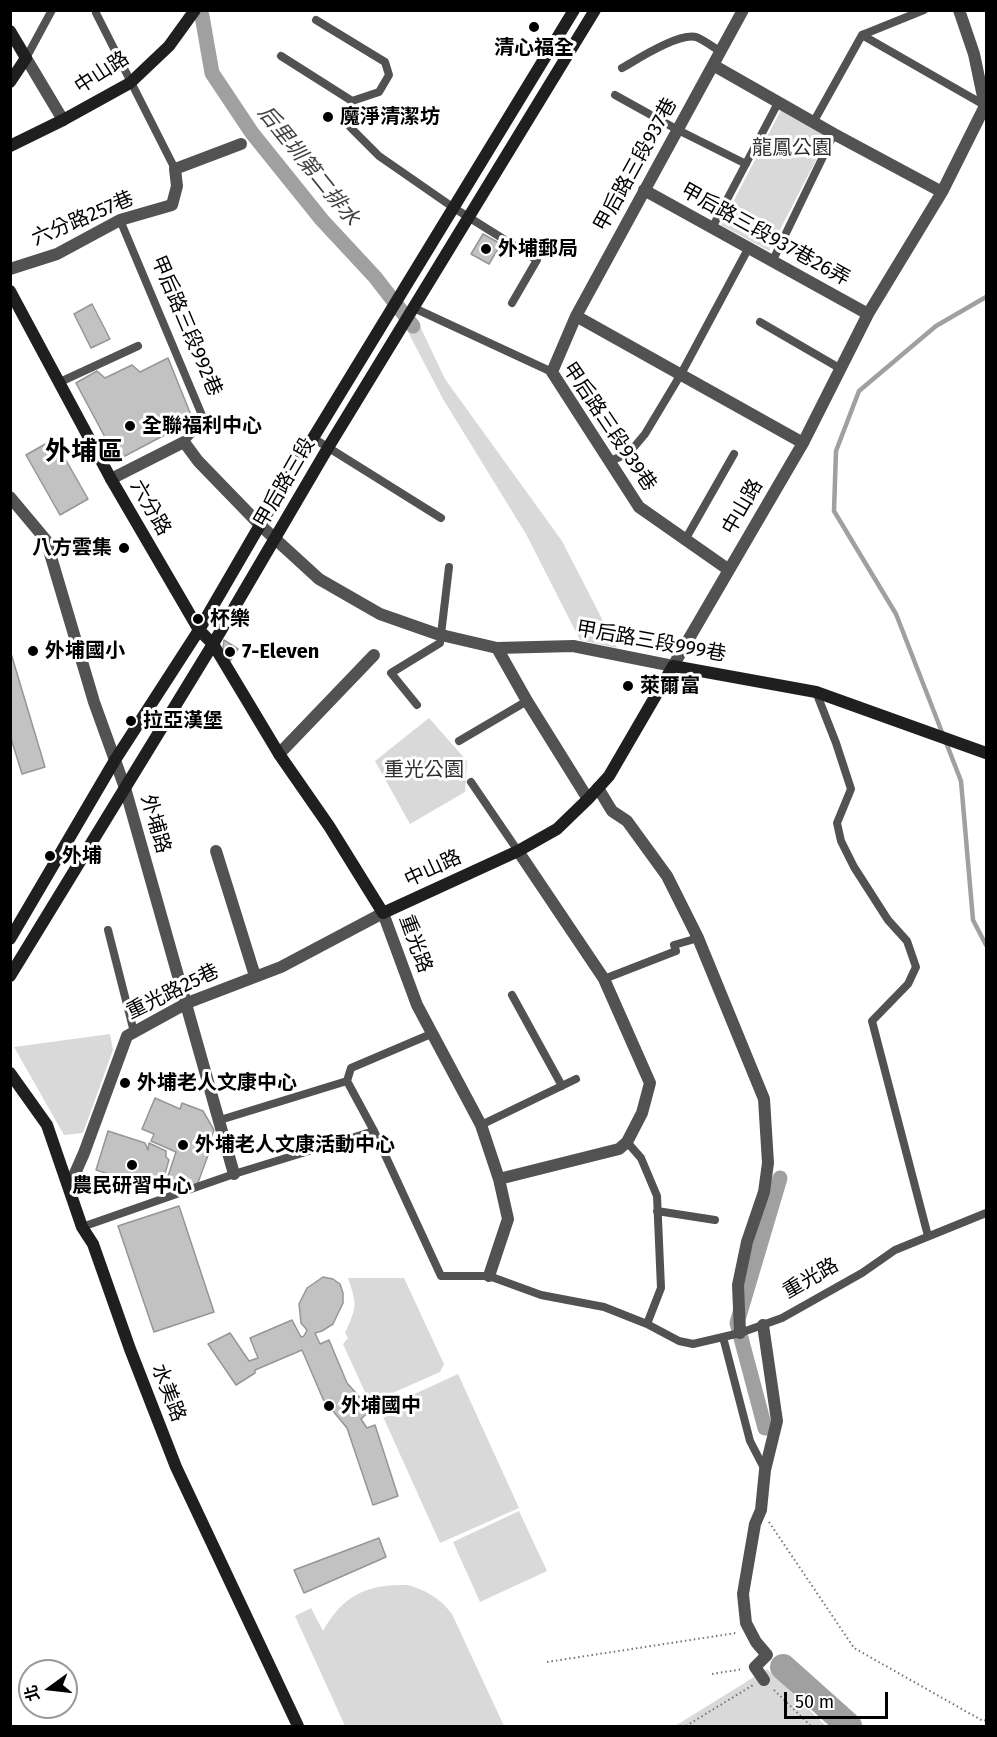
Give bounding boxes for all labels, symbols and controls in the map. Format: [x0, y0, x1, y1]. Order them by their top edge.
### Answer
marker: 清心福全 [527, 20, 541, 34]
place label: 清心福全 [494, 36, 574, 60]
street label: 中山路 [70, 47, 134, 99]
street label: 甲后路三段937巷 [589, 94, 683, 236]
water label: 后里圳第二排水 [252, 101, 364, 231]
place label: 魔淨清潔坊 [340, 105, 440, 129]
marker: 魔淨清潔坊 [321, 110, 335, 124]
park label: 龍鳳公園 [752, 136, 832, 160]
street label: 甲后路三段937巷26弄 [676, 179, 854, 291]
street label: 六分路257巷 [28, 187, 138, 251]
place label: 外埔郵局 [498, 237, 578, 261]
marker: 外埔郵局 [479, 242, 493, 256]
street label: 甲后路三段992巷 [146, 252, 226, 400]
street label: 甲后路三段939巷 [557, 358, 661, 496]
place label: 全聯福利中心 [142, 414, 262, 438]
marker: 全聯福利中心 [123, 419, 137, 433]
street label: 甲后路三段 [250, 434, 320, 532]
district label: 外埔區 [45, 437, 123, 469]
street label: 中山路 [718, 475, 768, 539]
street label: 六分路 [125, 476, 175, 540]
place label: 八方雲集 [32, 536, 112, 560]
marker: 八方雲集 [117, 541, 131, 555]
place label: 杯樂 [210, 607, 250, 631]
marker: 杯樂 [191, 612, 205, 626]
street label: 甲后路三段999巷 [574, 617, 728, 667]
place label: 外埔國小 [45, 639, 125, 663]
place label: 7-Eleven [242, 640, 319, 664]
marker: 外埔國小 [26, 644, 40, 658]
marker: 7-Eleven [223, 645, 237, 659]
place label: 萊爾富 [640, 674, 700, 698]
marker: 萊爾富 [621, 679, 635, 693]
place label: 拉亞漢堡 [143, 709, 223, 733]
marker: 拉亞漢堡 [124, 714, 138, 728]
park label: 重光公園 [384, 758, 464, 782]
street label: 外埔路 [135, 792, 175, 856]
place label: 外埔 [62, 844, 102, 868]
street label: 中山路 [401, 845, 465, 893]
marker: 外埔 [43, 849, 57, 863]
street label: 重光路 [393, 912, 437, 976]
street label: 重光路25巷 [123, 959, 223, 1025]
place label: 外埔老人文康中心 [137, 1071, 297, 1095]
marker: 外埔老人文康中心 [118, 1076, 132, 1090]
place label: 外埔老人文康活動中心 [195, 1133, 395, 1157]
marker: 外埔老人文康活動中心 [176, 1138, 190, 1152]
marker: 農民研習中心 [125, 1158, 139, 1172]
place label: 農民研習中心 [72, 1174, 192, 1198]
street label: 重光路 [779, 1254, 843, 1304]
street label: 水美路 [146, 1361, 190, 1425]
place label: 外埔國中 [341, 1394, 421, 1418]
marker: 外埔國中 [322, 1399, 336, 1413]
north arrow [18, 1659, 78, 1719]
scale bar [787, 1680, 890, 1718]
text: 北 [21, 1683, 43, 1703]
text: 50 m [795, 1691, 834, 1713]

